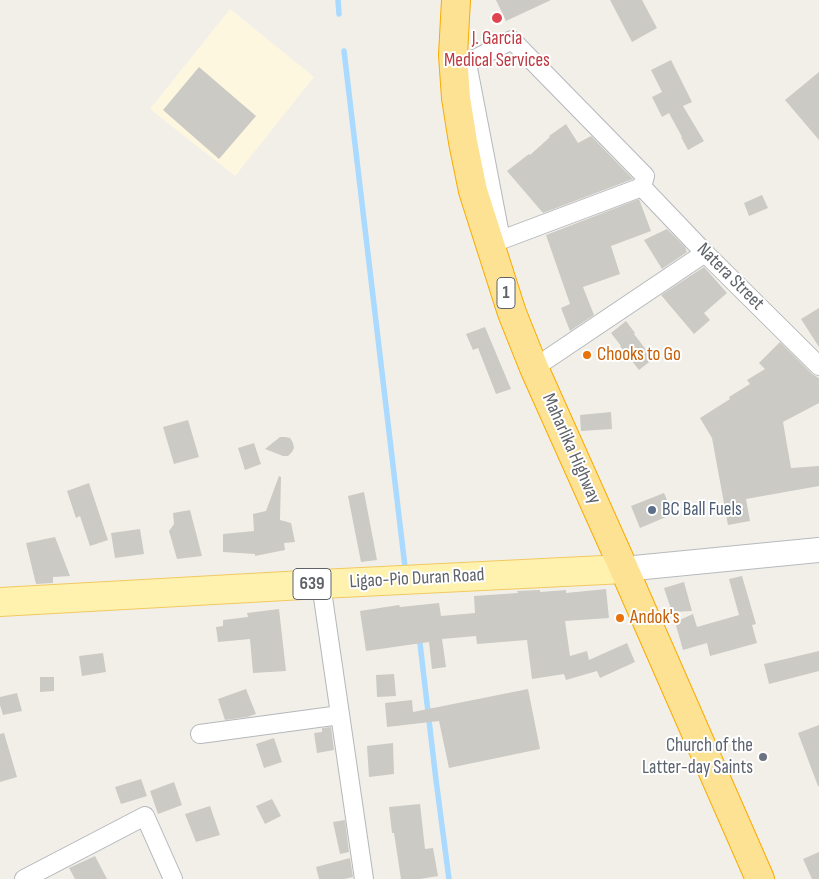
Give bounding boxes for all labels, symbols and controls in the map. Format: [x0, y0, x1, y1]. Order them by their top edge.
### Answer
marker: J. Garcia Medical Services [490, 11, 504, 25]
place label: J. Garcia Medical Services [444, 28, 550, 72]
street label: Natera Street [692, 239, 768, 315]
road number: 1 [497, 278, 515, 308]
place label: Chooks to Go [597, 344, 681, 366]
marker: Chooks to Go [581, 349, 593, 361]
street label: Maharlika Highway [537, 390, 605, 508]
place label: BC Ball Fuels [662, 499, 742, 521]
marker: BC Ball Fuels [646, 504, 658, 516]
street label: Ligao-Pio Duran Road [349, 564, 485, 594]
road number: 639 [293, 568, 331, 600]
place label: Andok's [630, 607, 679, 629]
marker: Andok's [614, 612, 626, 624]
place label: Church of the Latter-day Saints [642, 735, 753, 779]
marker: Church of the Latter-day Saints [757, 751, 769, 763]

